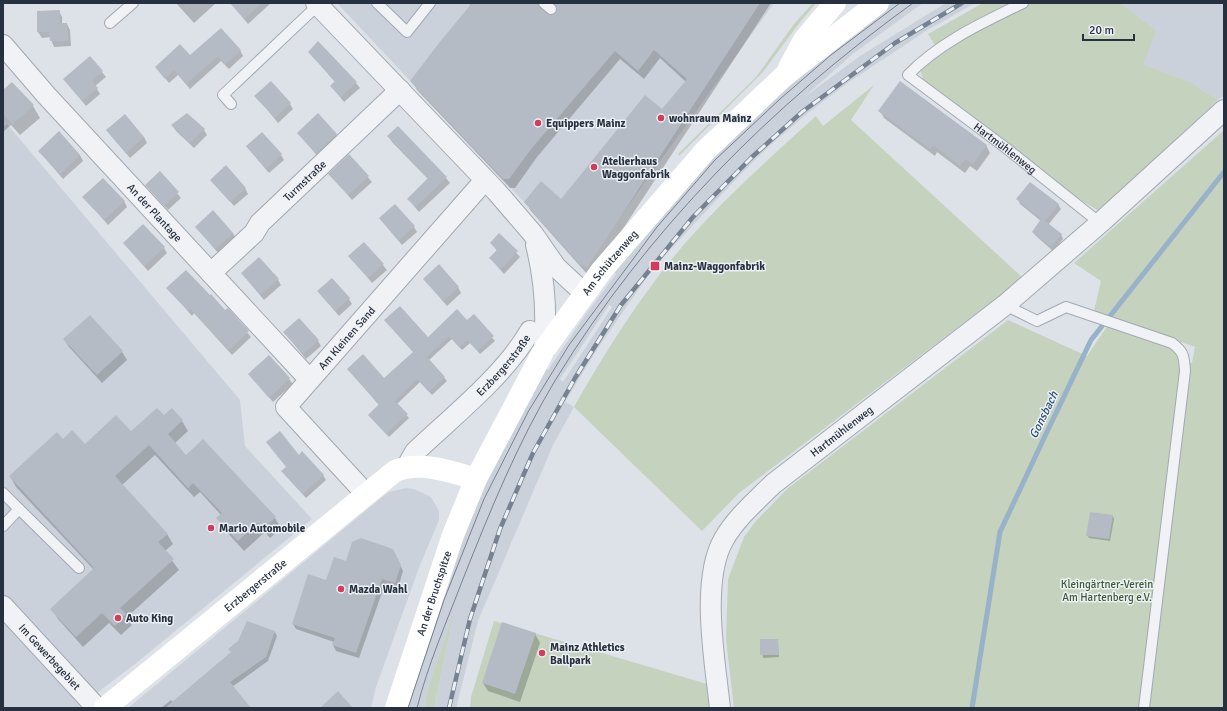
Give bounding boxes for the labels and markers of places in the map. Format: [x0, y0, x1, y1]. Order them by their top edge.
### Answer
place label: wohnraum Mainz [669, 112, 751, 125]
marker: wohnraum Mainz [656, 113, 666, 123]
place label: Equippers Mainz [546, 117, 626, 130]
marker: Equippers Mainz [533, 118, 543, 128]
place label: Atelierhaus Waggonfabrik [602, 155, 670, 181]
marker: Atelierhaus Waggonfabrik [589, 162, 599, 172]
marker: Mainz-Waggonfabrik [649, 260, 661, 272]
place label: Mainz-Waggonfabrik [664, 260, 765, 273]
place label: Mario Automobile [219, 522, 306, 535]
marker: Mario Automobile [206, 523, 216, 533]
place label: Mazda Wahl [349, 583, 408, 596]
marker: Mazda Wahl [336, 584, 346, 594]
place label: Auto King [126, 612, 173, 625]
marker: Auto King [113, 613, 123, 623]
place label: Mainz Athletics Ballpark [550, 641, 625, 667]
marker: Mainz Athletics Ballpark [537, 648, 547, 658]

